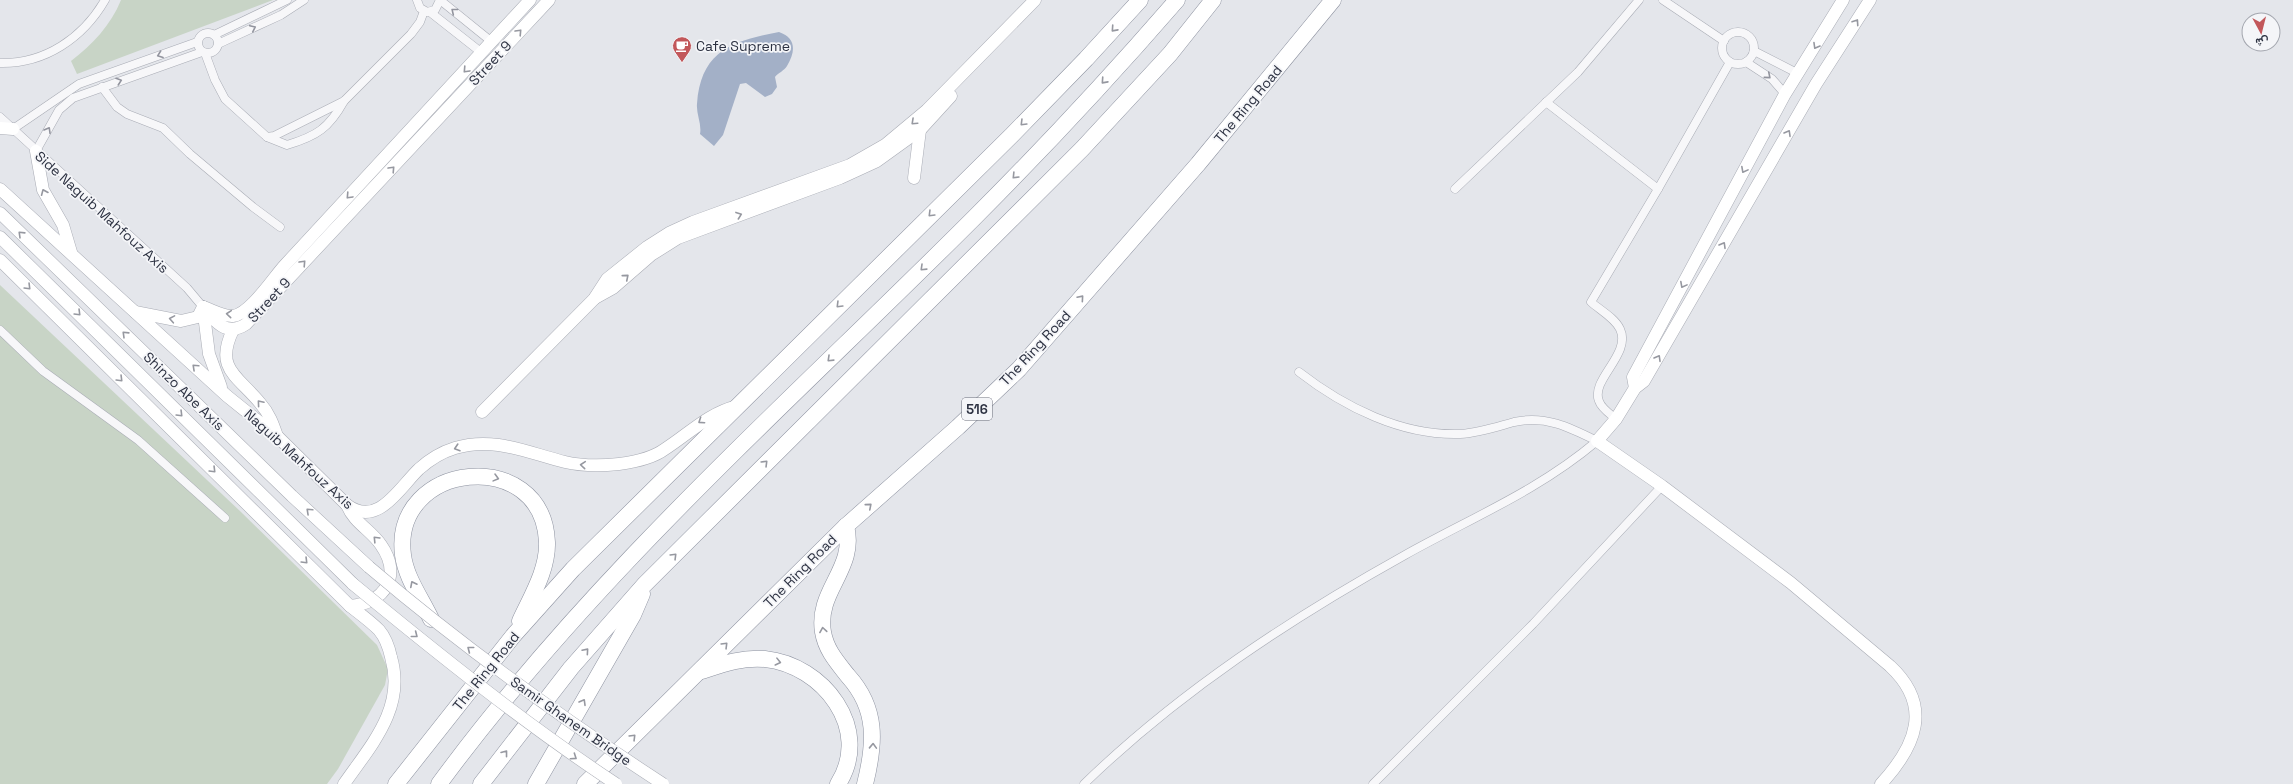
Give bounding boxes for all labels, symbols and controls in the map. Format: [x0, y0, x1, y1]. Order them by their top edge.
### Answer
one-way arrow [451, 9, 458, 16]
north arrow [2241, 12, 2281, 52]
one-way arrow [1851, 19, 1858, 26]
one-way arrow [1111, 24, 1118, 32]
one-way arrow [249, 25, 257, 33]
one-way arrow [514, 30, 521, 37]
text: ش [2255, 34, 2270, 50]
cafe icon: Cafe Supreme [671, 35, 693, 63]
street label: Street 9 [465, 37, 515, 89]
place label: Cafe Supreme [696, 37, 790, 55]
one-way arrow [1813, 42, 1821, 49]
one-way arrow [157, 50, 164, 59]
street label: The Ring Road [1210, 61, 1286, 147]
one-way arrow [463, 65, 471, 73]
one-way arrow [1763, 71, 1770, 78]
one-way arrow [1102, 77, 1109, 84]
one-way arrow [115, 78, 122, 86]
one-way arrow [911, 118, 919, 125]
one-way arrow [1021, 118, 1028, 125]
one-way arrow [43, 127, 50, 135]
one-way arrow [1784, 130, 1791, 137]
street label: Side Naguib Mahfouz Axis [31, 147, 173, 277]
one-way arrow [387, 166, 394, 173]
one-way arrow [1742, 166, 1749, 174]
one-way arrow [1012, 171, 1020, 179]
one-way arrow [41, 188, 49, 196]
one-way arrow [346, 191, 354, 199]
one-way arrow [928, 209, 936, 217]
one-way arrow [735, 212, 742, 220]
one-way arrow [18, 231, 26, 239]
one-way arrow [1719, 242, 1726, 249]
one-way arrow [298, 261, 305, 268]
one-way arrow [920, 263, 928, 271]
street label: Street 9 [244, 274, 294, 326]
one-way arrow [621, 274, 628, 281]
one-way arrow [1680, 281, 1688, 288]
one-way arrow [23, 282, 31, 290]
one-way arrow [1077, 295, 1084, 303]
one-way arrow [836, 300, 844, 308]
street label: The Ring Road [996, 307, 1074, 389]
one-way arrow [73, 308, 81, 316]
one-way arrow [226, 310, 232, 319]
one-way arrow [169, 315, 175, 324]
one-way arrow [122, 331, 130, 339]
street label: Shinzo Abe Axis [140, 348, 228, 434]
one-way arrow [827, 354, 835, 361]
one-way arrow [1653, 355, 1660, 362]
one-way arrow [192, 364, 200, 372]
one-way arrow [115, 374, 123, 382]
road number: 516 [962, 398, 992, 420]
one-way arrow [257, 400, 264, 407]
street label: Naguib Mahfouz Axis [241, 405, 357, 513]
one-way arrow [175, 409, 183, 417]
one-way arrow [698, 416, 705, 424]
one-way arrow [453, 443, 460, 452]
one-way arrow [580, 460, 586, 469]
one-way arrow [760, 461, 768, 468]
one-way arrow [208, 465, 216, 473]
one-way arrow [492, 473, 499, 482]
one-way arrow [864, 503, 871, 510]
one-way arrow [306, 509, 314, 516]
street label: The Ring Road [760, 531, 840, 611]
one-way arrow [373, 536, 381, 544]
one-way arrow [669, 553, 676, 561]
one-way arrow [300, 557, 308, 564]
one-way arrow [410, 581, 418, 588]
one-way arrow [819, 627, 828, 633]
street label: The Ring Road [449, 628, 523, 714]
one-way arrow [411, 631, 418, 638]
one-way arrow [720, 642, 728, 650]
one-way arrow [468, 647, 475, 654]
one-way arrow [581, 649, 588, 656]
one-way arrow [774, 657, 781, 666]
street label: Samir Ghanem Bridge [507, 672, 635, 770]
one-way arrow [579, 699, 586, 706]
one-way arrow [628, 734, 636, 742]
one-way arrow [869, 743, 877, 749]
one-way arrow [500, 751, 507, 758]
one-way arrow [570, 752, 577, 759]

